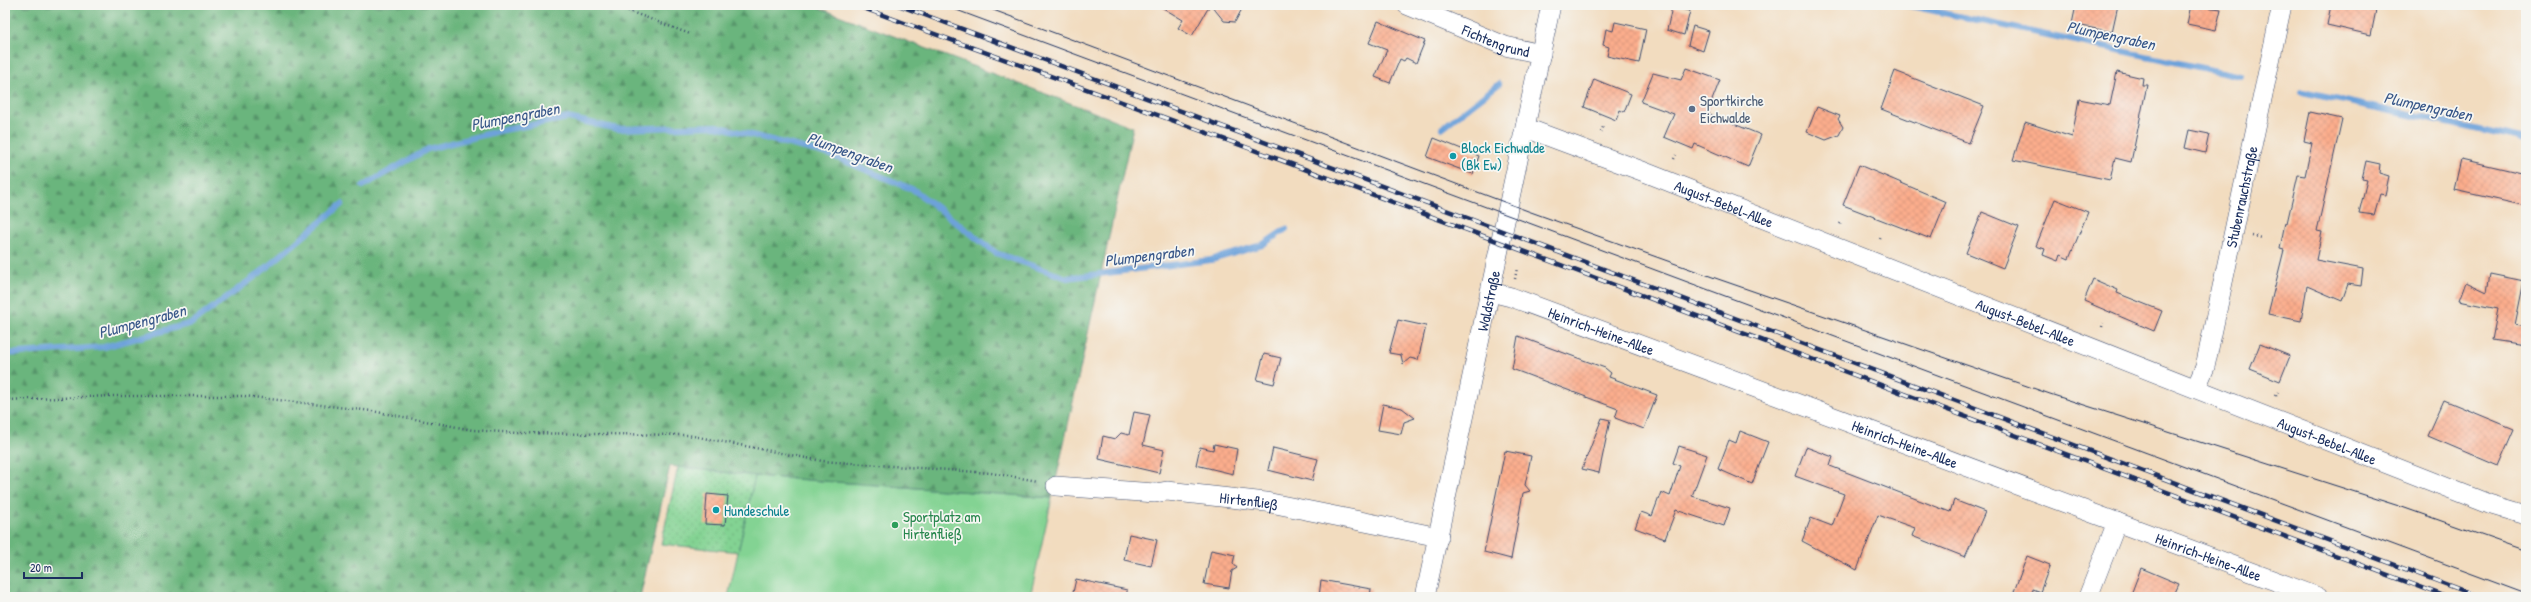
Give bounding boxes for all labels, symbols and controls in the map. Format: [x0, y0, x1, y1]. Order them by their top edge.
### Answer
water label: Plumpengraben [2065, 15, 2159, 55]
street label: Fichtengrund [1458, 18, 1532, 62]
water label: Plumpengraben [2382, 86, 2476, 126]
place label: Sportkirche Eichwalde [1700, 90, 1764, 128]
water label: Plumpengraben [469, 96, 563, 135]
marker: Sportkirche Eichwalde [1687, 104, 1697, 114]
water label: Plumpengraben [804, 126, 897, 178]
place label: Block Eichwalde (Bk Ew) [1461, 137, 1545, 175]
street label: Stubenrauchstraße [2220, 144, 2262, 249]
marker: Block Eichwalde (Bk Ew) [1448, 151, 1458, 161]
street label: August-Bebel-Allee [1672, 174, 1777, 232]
water label: Plumpengraben [1103, 238, 1196, 271]
street label: Waldstraße [1471, 268, 1505, 333]
street label: August-Bebel-Allee [1973, 293, 2078, 351]
water label: Plumpengraben [96, 298, 190, 343]
street label: Heinrich-Heine-Allee [1545, 301, 1657, 360]
street label: August-Bebel-Allee [2275, 411, 2380, 469]
street label: Heinrich-Heine-Allee [1849, 414, 1961, 473]
street label: Hirtenfließ [1219, 486, 1280, 515]
place label: Hundeschule [724, 500, 790, 521]
marker: Hundeschule [711, 505, 721, 515]
place label: Sportplatz am Hirtenfließ [903, 506, 981, 544]
marker: Sportplatz am Hirtenfließ [890, 520, 900, 530]
street label: Heinrich-Heine-Allee [2153, 527, 2265, 586]
scale bar [24, 554, 82, 580]
text: 20 m [30, 559, 52, 576]

